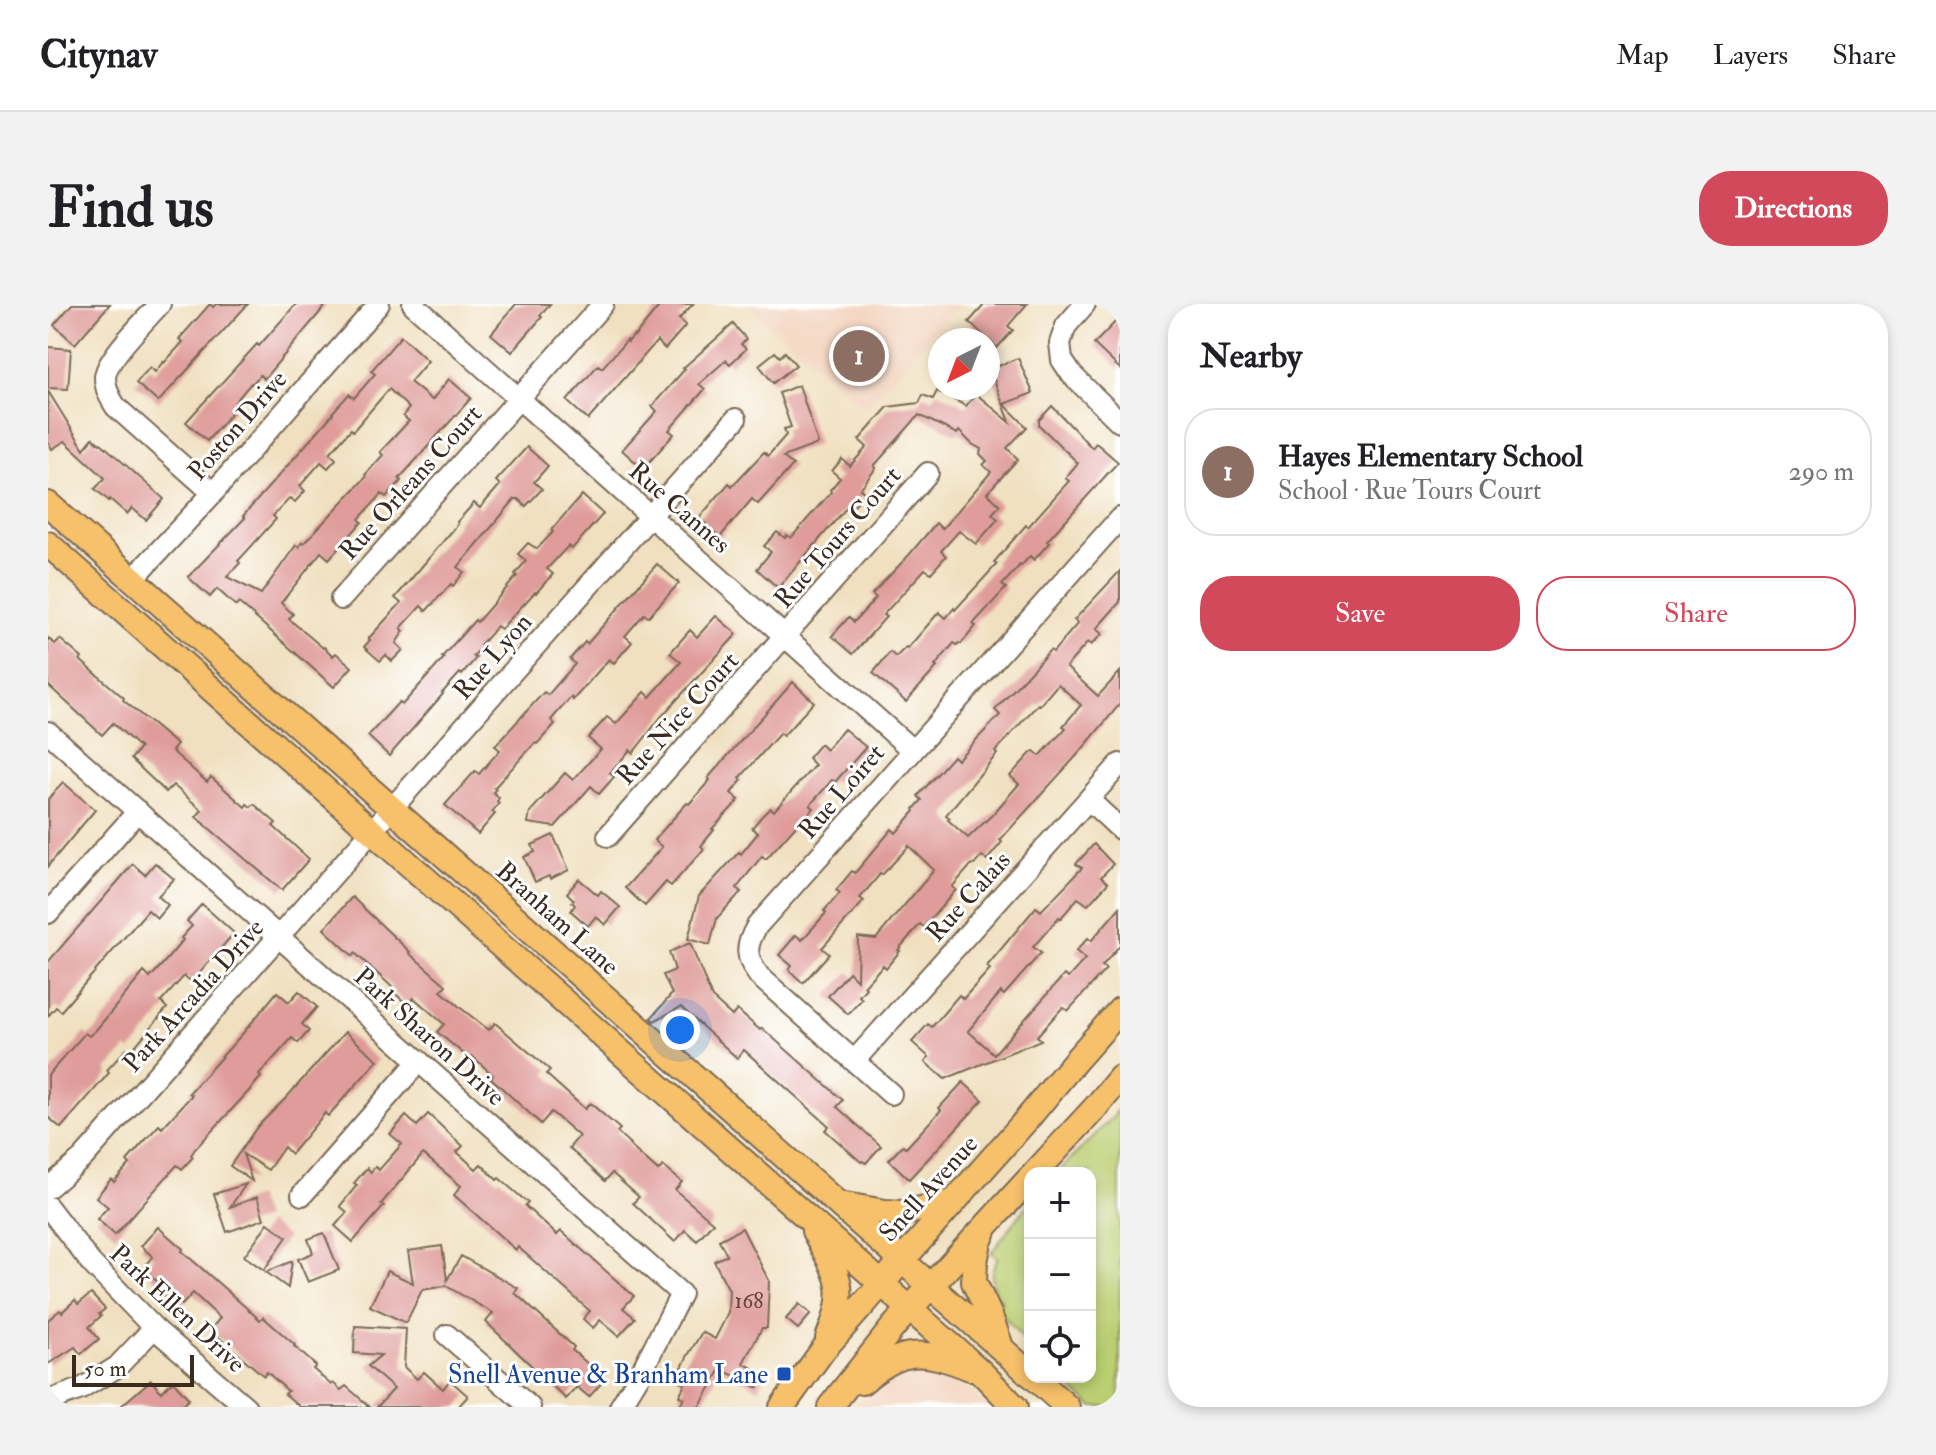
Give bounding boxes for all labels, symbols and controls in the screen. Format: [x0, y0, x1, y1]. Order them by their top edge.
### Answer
text: Citynav [40, 31, 157, 79]
text: Map [1616, 38, 1669, 73]
text: Layers [1713, 38, 1788, 73]
text: Share [1832, 38, 1896, 73]
button: Directions [1699, 171, 1888, 246]
text: Find us [48, 173, 214, 244]
pin: 1 [833, 326, 885, 386]
north arrow [928, 328, 1000, 400]
text: Nearby [1200, 335, 1302, 378]
street label: Poston Drive [181, 364, 294, 487]
street label: Rue Orleans Court [333, 398, 489, 567]
text: Hayes Elementary School [1278, 438, 1583, 475]
street label: Rue Cannes [622, 455, 737, 561]
text: 1 [1223, 456, 1233, 488]
text: 290 m [1789, 456, 1854, 488]
street label: Rue Tours Court [768, 460, 908, 615]
text: School · Rue Tours Court [1278, 475, 1541, 507]
button: Save [1200, 576, 1520, 651]
button: Share [1536, 576, 1856, 651]
street label: Rue Lyon [447, 607, 539, 706]
street label: Rue Nice Court [610, 646, 746, 792]
street label: Rue Loiret [792, 738, 892, 846]
street label: Rue Calais [920, 845, 1018, 949]
street label: Branham Lane [489, 855, 626, 982]
street label: Park Arcadia Drive [116, 912, 271, 1079]
street label: Park Sharon Drive [347, 961, 512, 1113]
your location [660, 1010, 700, 1050]
street label: Snell Avenue [872, 1129, 985, 1249]
map controls [1024, 1167, 1096, 1383]
button: + [1024, 1167, 1096, 1239]
street label: Park Ellen Drive [103, 1238, 252, 1380]
button: − [1024, 1239, 1096, 1311]
house number: 168 [734, 1287, 764, 1315]
button: locate [1024, 1311, 1096, 1383]
scale bar [72, 1351, 194, 1387]
text: 50 m [84, 1355, 126, 1383]
place label: Snell Avenue & Branham Lane [448, 1359, 768, 1391]
marker: Snell Avenue & Branham Lane [775, 1365, 793, 1383]

